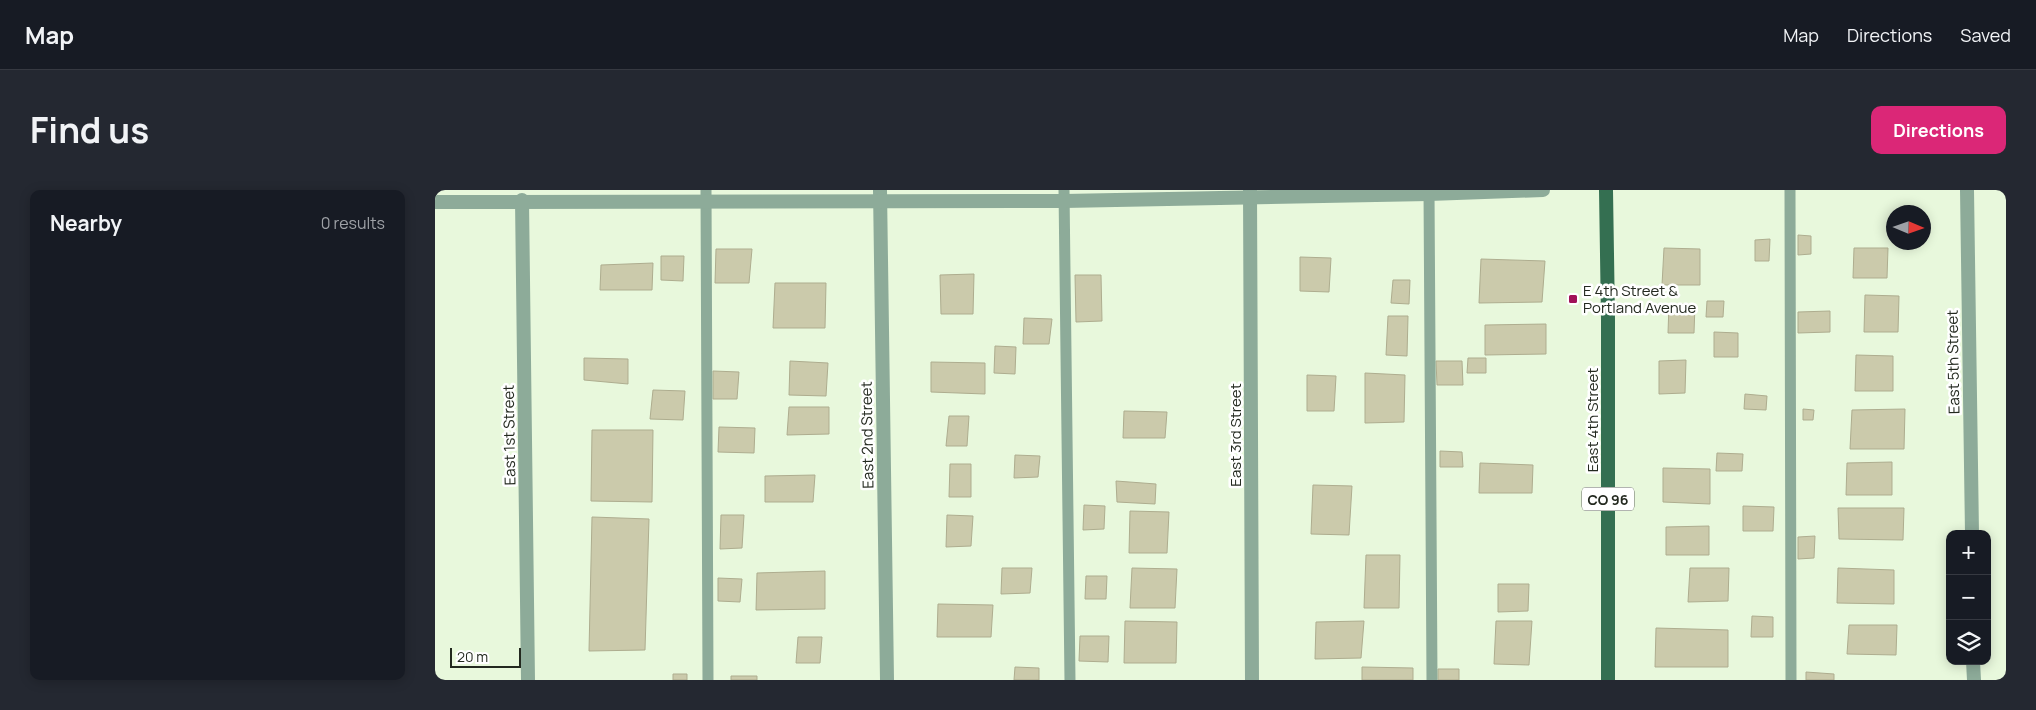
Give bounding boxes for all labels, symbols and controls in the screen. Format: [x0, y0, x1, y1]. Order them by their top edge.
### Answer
text: Map [25, 18, 74, 51]
text: Map [1783, 23, 1819, 47]
text: Directions [1847, 23, 1932, 47]
text: Saved [1960, 23, 2011, 47]
text: Find us [30, 106, 149, 154]
button: Directions [1871, 106, 2006, 154]
north arrow [1886, 205, 1931, 250]
text: Nearby [50, 209, 122, 237]
text: 0 results [321, 212, 385, 234]
place label: E 4th Street & Portland Avenue [1583, 280, 1696, 318]
marker: E 4th Street & Portland Avenue [1567, 293, 1579, 305]
street label: East 5th Street [1942, 310, 1964, 414]
street label: East 4th Street [1582, 368, 1603, 472]
street label: East 2nd Street [856, 381, 878, 489]
street label: East 3rd Street [1225, 383, 1246, 487]
street label: East 1st Street [498, 385, 520, 485]
road number: CO 96 [1582, 488, 1634, 510]
map controls [1946, 530, 1991, 665]
button: + [1946, 530, 1991, 575]
button: − [1946, 575, 1991, 620]
button: layers [1946, 620, 1991, 665]
scale bar [450, 645, 521, 668]
text: 20 m [457, 647, 488, 666]

